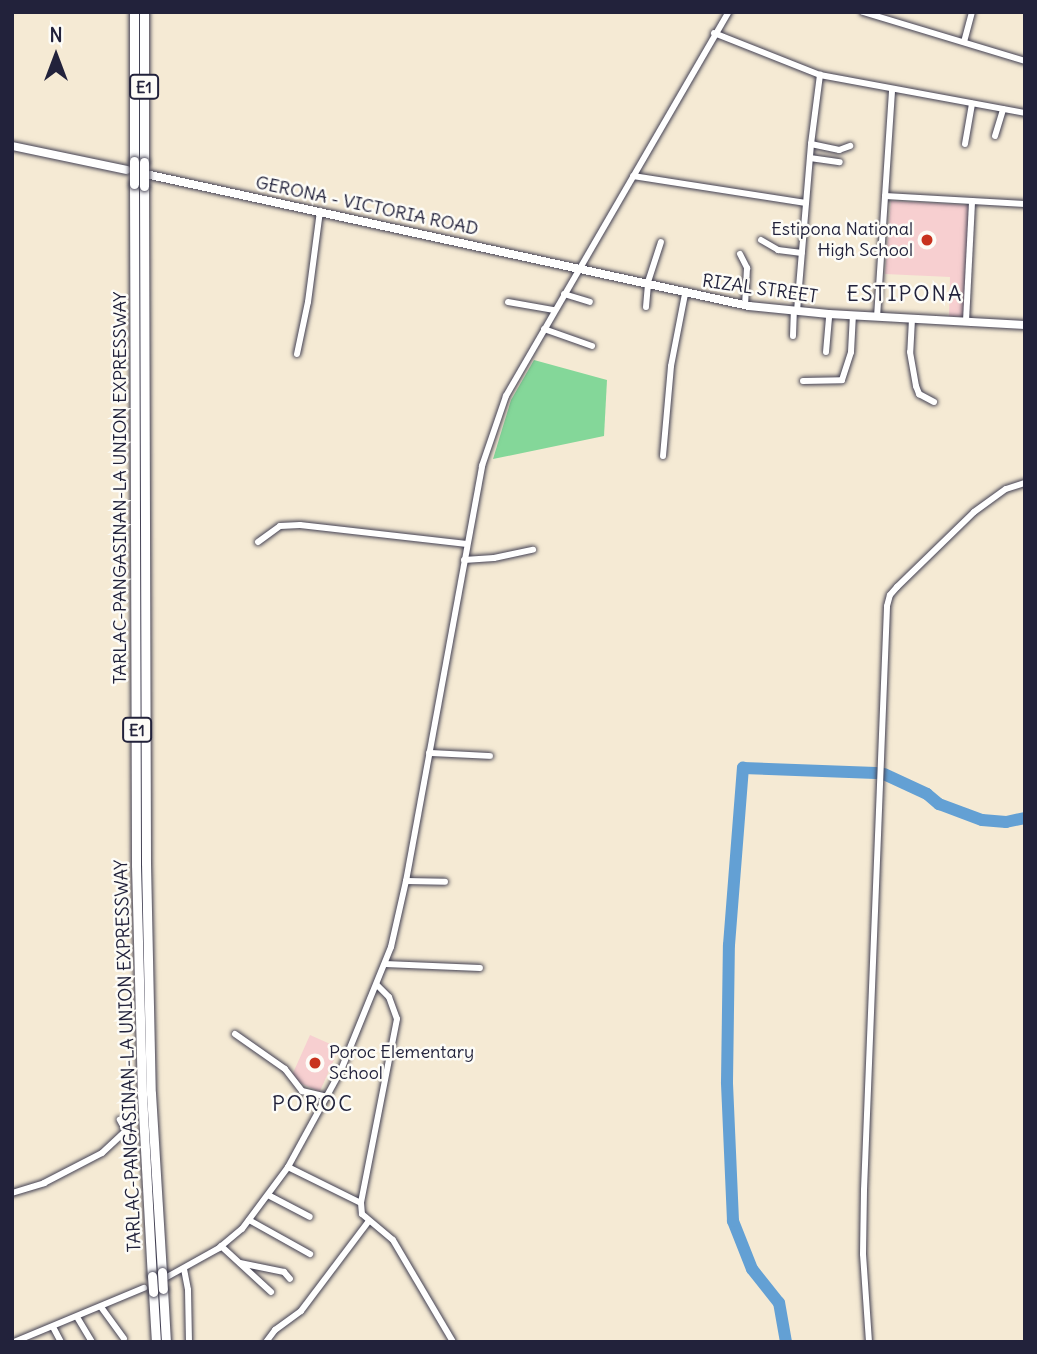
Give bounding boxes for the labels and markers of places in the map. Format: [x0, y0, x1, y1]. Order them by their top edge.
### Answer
place label: Estipona National High School [771, 219, 913, 262]
marker: Estipona National High School [919, 232, 935, 248]
place label: Poroc Elementary School [329, 1042, 474, 1084]
marker: Poroc Elementary School [307, 1055, 323, 1071]

